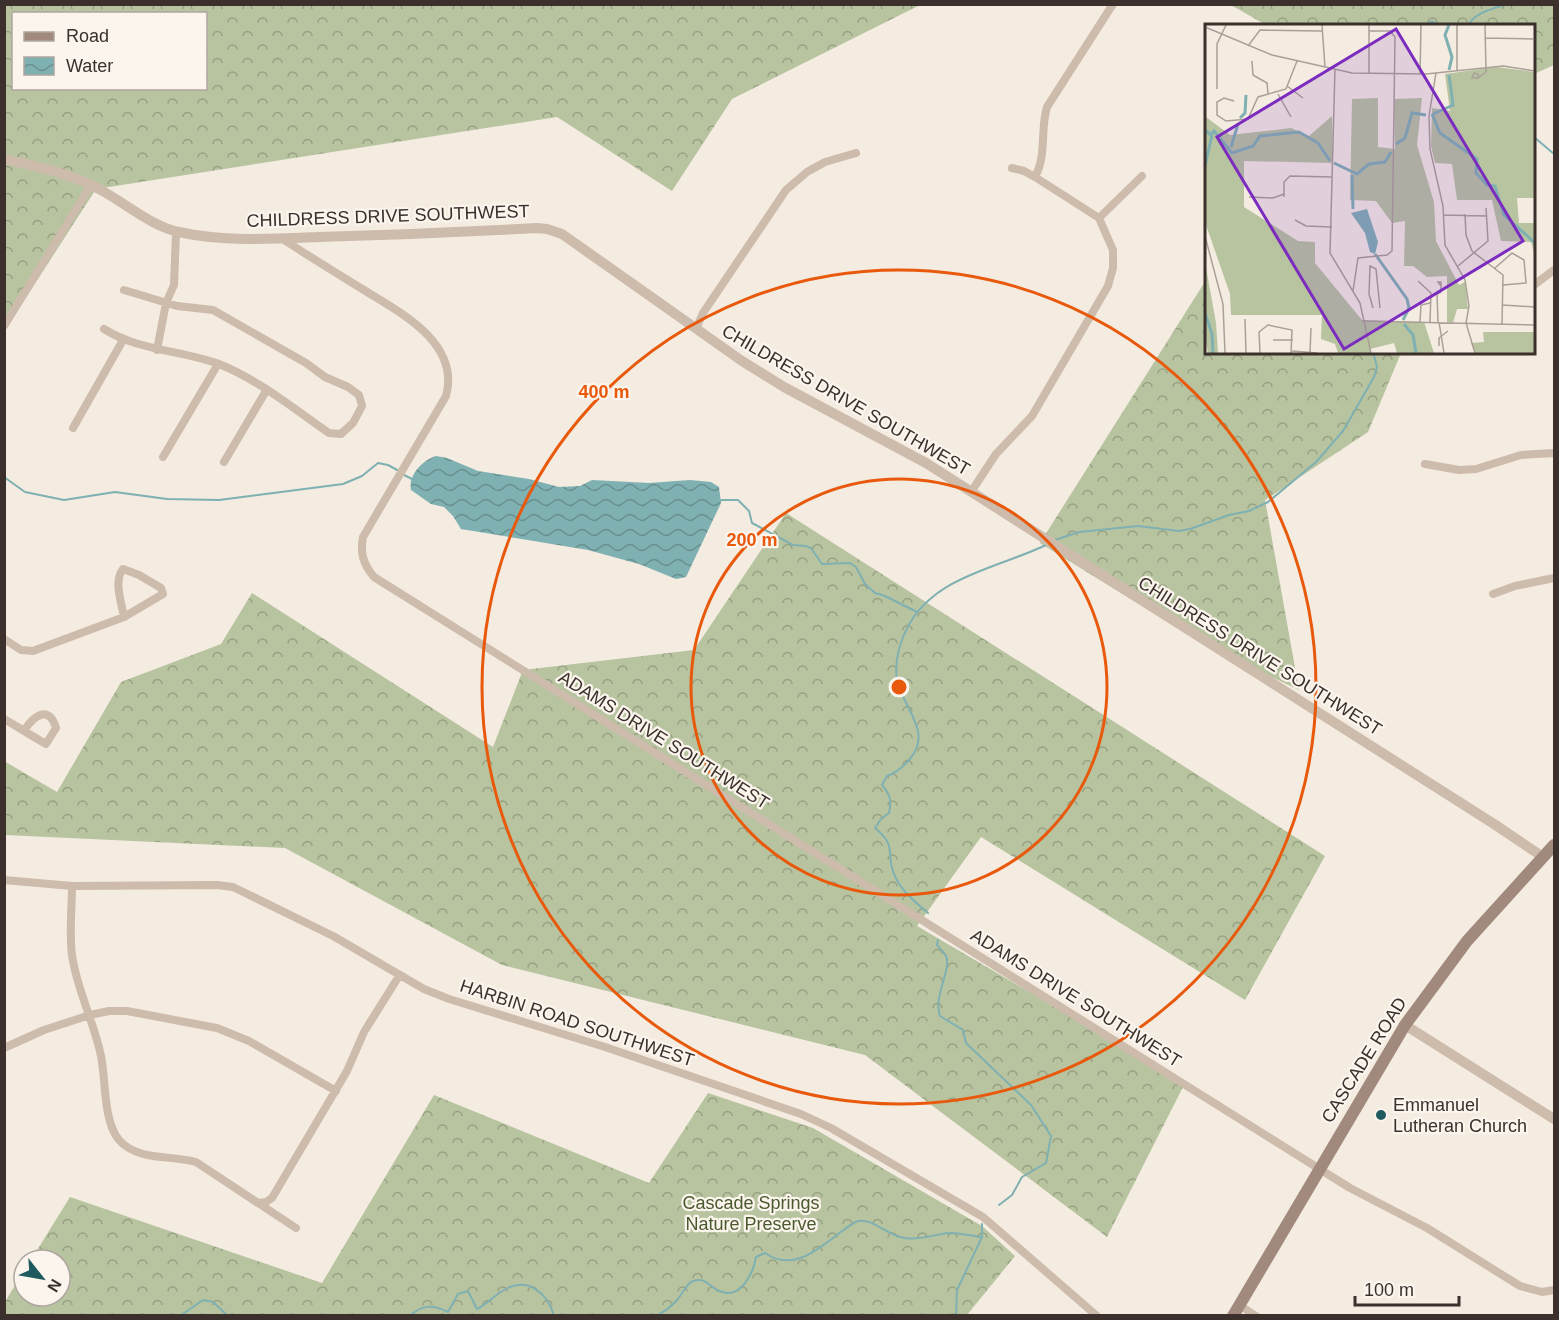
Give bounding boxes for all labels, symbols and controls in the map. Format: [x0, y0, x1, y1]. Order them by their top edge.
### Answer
legend [12, 12, 207, 90]
inset map [1205, 24, 1535, 354]
text: Road [66, 26, 109, 46]
text: Water [66, 56, 113, 76]
street label: CHILDRESS DRIVE SOUTHWEST [246, 201, 530, 231]
street label: CHILDRESS DRIVE SOUTHWEST [718, 321, 974, 479]
text: 400 m [578, 382, 630, 402]
text: 200 m [726, 530, 778, 550]
street label: CHILDRESS DRIVE SOUTHWEST [1135, 573, 1385, 739]
street label: ADAMS DRIVE SOUTHWEST [555, 667, 773, 813]
centre of rings [889, 677, 909, 697]
street label: ADAMS DRIVE SOUTHWEST [967, 925, 1185, 1071]
street label: HARBIN ROAD SOUTHWEST [457, 976, 697, 1070]
street label: CASCADE ROAD [1317, 994, 1411, 1126]
place label: Emmanuel Lutheran Church [1393, 1095, 1527, 1136]
marker: Emmanuel Lutheran Church [1374, 1108, 1388, 1122]
park label: Cascade Springs Nature Preserve [682, 1193, 820, 1234]
north arrow [12, 1248, 72, 1308]
scale bar [1355, 1269, 1458, 1307]
text: N [44, 1276, 65, 1295]
text: 100 m [1364, 1280, 1414, 1300]

